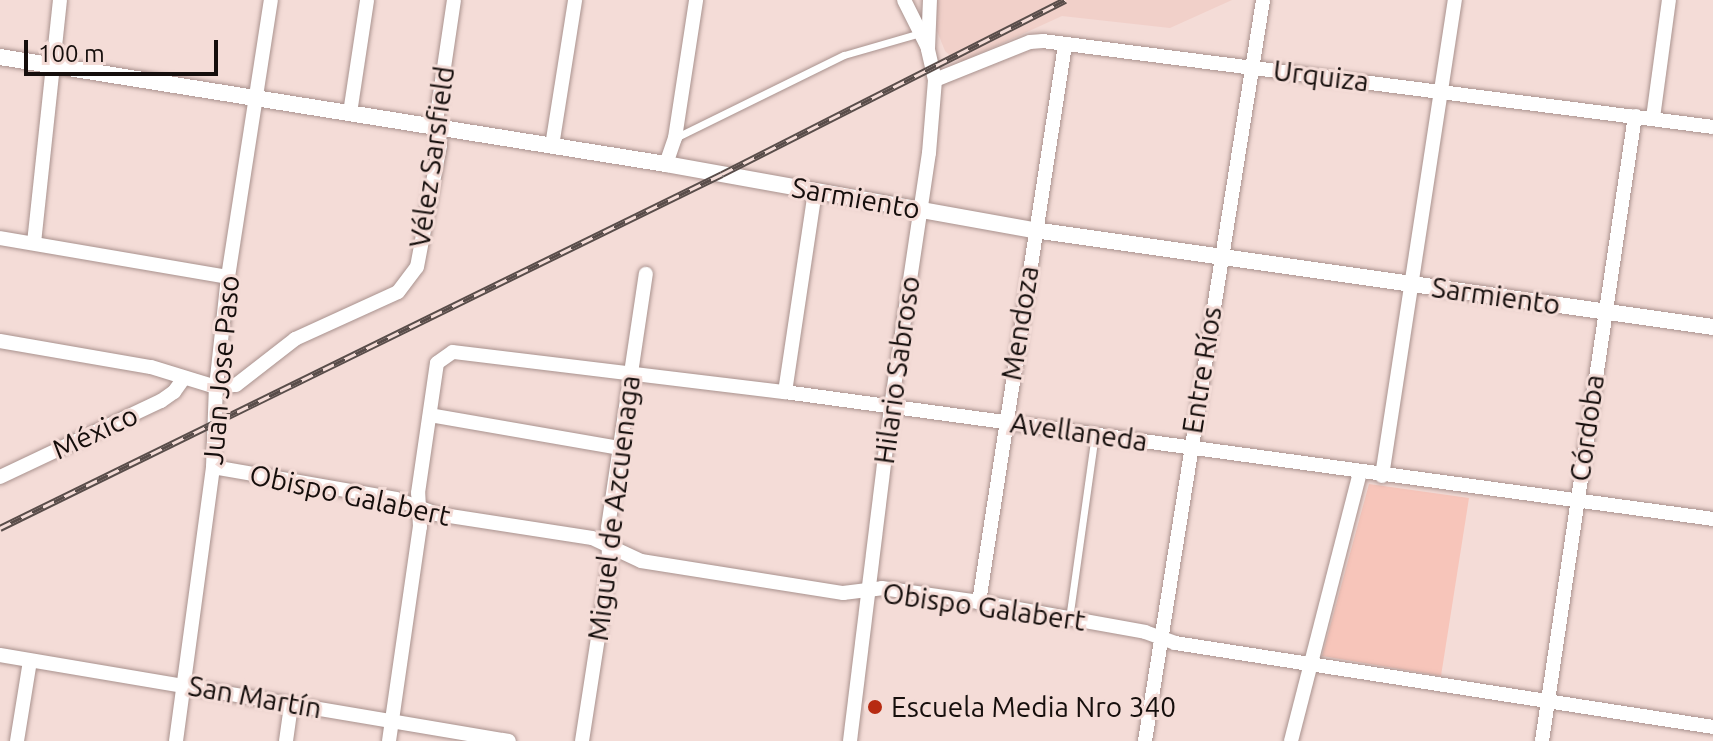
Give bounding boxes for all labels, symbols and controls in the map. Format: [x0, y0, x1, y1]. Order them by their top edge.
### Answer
scale bar [28, 24, 222, 74]
text: 100 m [38, 40, 105, 67]
street label: Urquiza [1271, 53, 1371, 99]
street label: Vélez Sarsfield [403, 64, 461, 250]
street label: Sarmiento [789, 170, 923, 226]
street label: Mendoza [994, 263, 1046, 383]
street label: Sarmiento [1430, 270, 1562, 322]
street label: Juan Jose Paso [196, 274, 246, 466]
street label: Hilario Sabroso [867, 274, 927, 466]
street label: Entre Ríos [1175, 304, 1229, 436]
street label: Córdoba [1563, 372, 1611, 484]
street label: Miguel de Azcuenaga [581, 373, 647, 643]
street label: México [47, 398, 143, 466]
street label: Avellaneda [1008, 406, 1150, 458]
street label: Obispo Galabert [247, 457, 453, 533]
street label: Obispo Galabert [880, 576, 1088, 638]
street label: San Martín [186, 669, 324, 725]
place label: Escuela Media Nro 340 [891, 690, 1176, 724]
marker: Escuela Media Nro 340 [866, 698, 884, 716]

